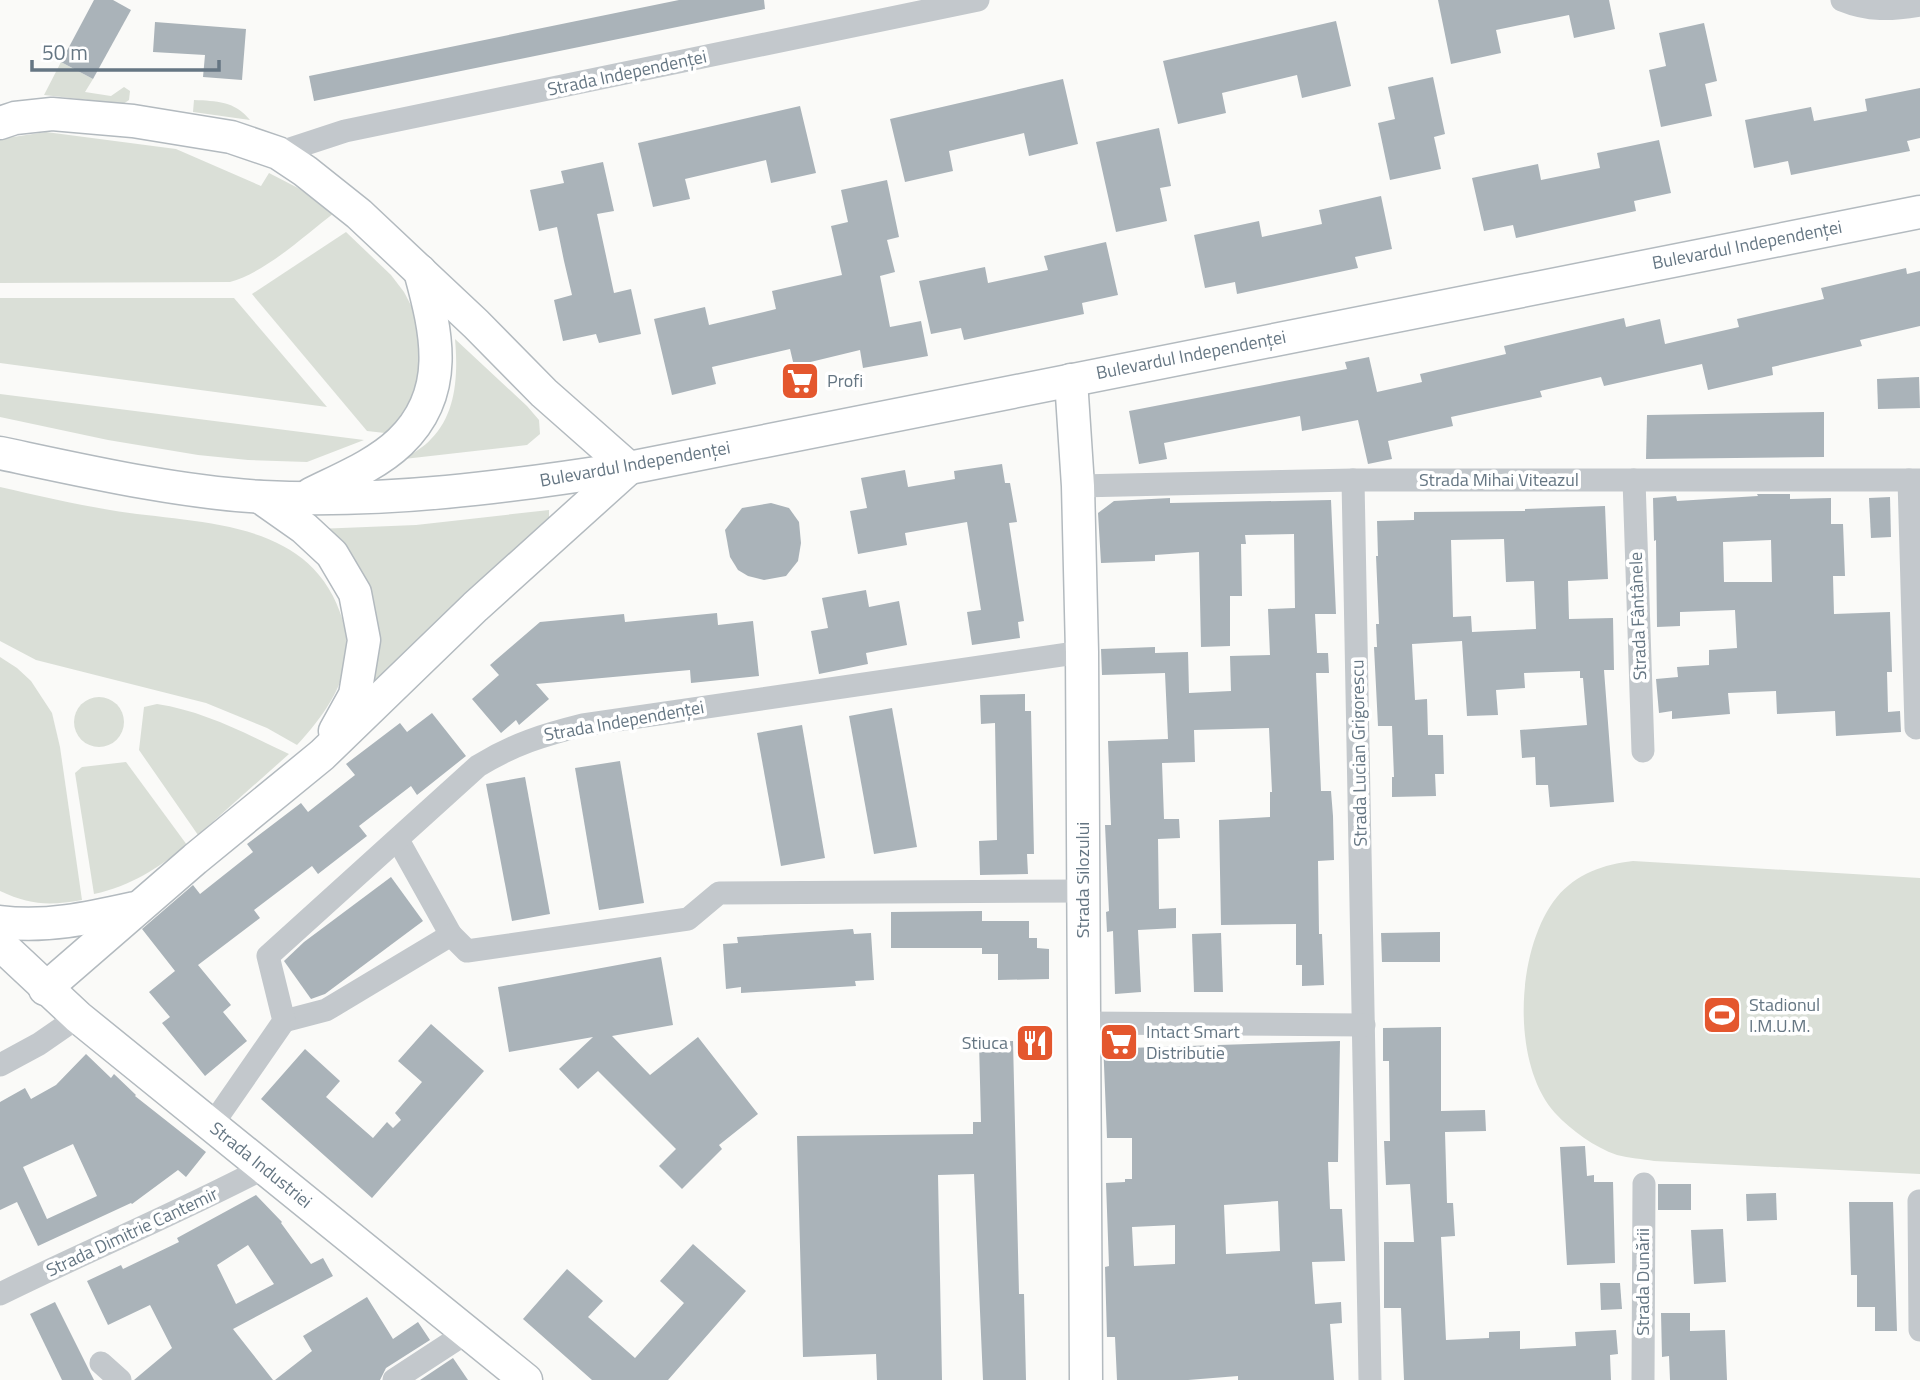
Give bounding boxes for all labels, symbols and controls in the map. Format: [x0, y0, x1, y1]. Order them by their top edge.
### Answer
scale bar [32, 28, 219, 72]
text: 50 m [42, 36, 88, 68]
street label: Strada Independenței [545, 42, 709, 103]
street label: Bulevardul Independenței [1650, 213, 1844, 276]
street label: Bulevardul Independenței [1094, 323, 1288, 386]
supermarket icon: Profi [779, 360, 821, 402]
place label: Profi [827, 367, 863, 394]
street label: Bulevardul Independenței [538, 433, 732, 494]
street label: Strada Mihai Viteazul [1419, 466, 1579, 493]
street label: Strada Fântânele [1622, 551, 1653, 681]
street label: Strada Lucian Grigorescu [1343, 659, 1374, 847]
street label: Strada Independenței [542, 693, 706, 748]
street label: Strada Silozului [1069, 822, 1096, 938]
place label: Stadionul I.M.U.M. [1749, 991, 1820, 1039]
sports icon: Stadionul I.M.U.M. [1701, 994, 1743, 1036]
place label: Intact Smart Distributie [1146, 1018, 1241, 1066]
supermarket icon: Intact Smart Distributie [1098, 1021, 1140, 1063]
restaurant icon: Stiuca [1014, 1022, 1056, 1064]
place label: Stiuca [962, 1029, 1008, 1056]
street label: Strada Industriei [204, 1115, 318, 1214]
street label: Strada Dimitrie Cantemir [41, 1180, 222, 1283]
street label: Strada Dunării [1629, 1228, 1656, 1336]

